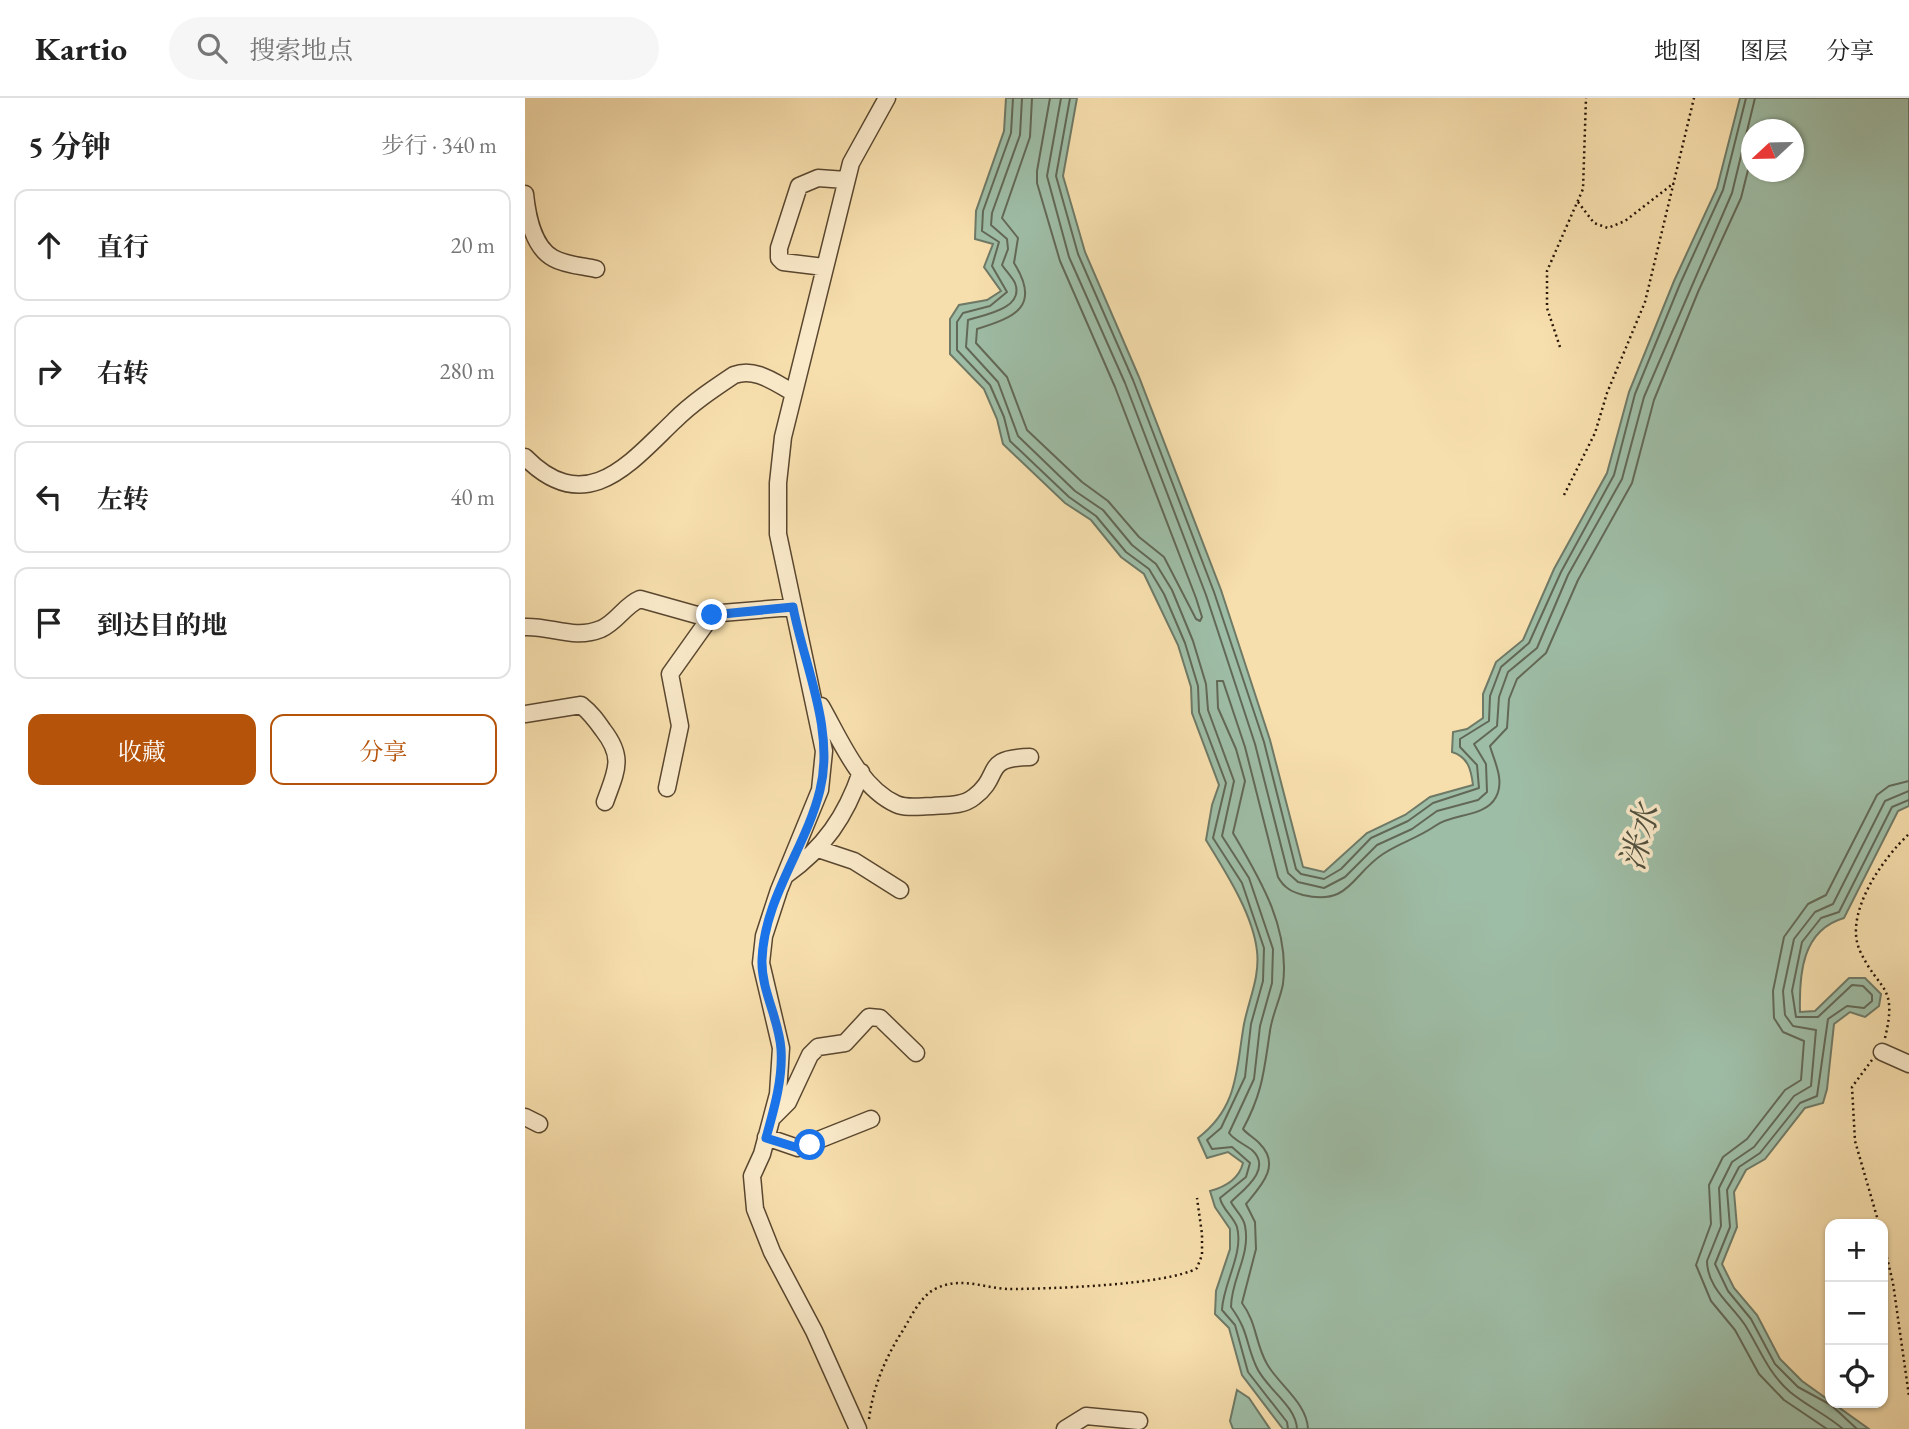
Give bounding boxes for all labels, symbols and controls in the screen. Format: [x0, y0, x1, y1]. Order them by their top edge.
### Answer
search box [169, 17, 659, 80]
text: Kartio [35, 27, 127, 70]
icon: search [193, 29, 231, 67]
text: 搜索地点 [249, 33, 353, 67]
text: 地图 [1654, 35, 1702, 66]
text: 图层 [1740, 35, 1788, 66]
text: 分享 [1826, 35, 1874, 66]
north arrow [1741, 119, 1804, 182]
text: 5 分钟 [28, 127, 111, 166]
text: 步行 · 340 m [382, 130, 497, 160]
icon: ahead [30, 226, 68, 264]
text: 直行 [97, 230, 149, 264]
text: 20 m [450, 230, 495, 260]
icon: right [30, 352, 68, 390]
text: 右转 [97, 356, 149, 390]
text: 280 m [439, 356, 495, 386]
icon: left [30, 478, 68, 516]
text: 左转 [97, 482, 149, 516]
text: 40 m [450, 482, 495, 512]
route end [696, 599, 727, 630]
icon: arrive [30, 604, 68, 642]
text: 到达目的地 [97, 608, 227, 642]
button: 收藏 [28, 714, 256, 785]
button: 分享 [270, 714, 497, 785]
water label: 洣水 [1610, 797, 1670, 875]
route start [794, 1129, 825, 1160]
map controls [1825, 1219, 1888, 1408]
button: + [1825, 1219, 1888, 1282]
button: − [1825, 1282, 1888, 1345]
button: locate [1825, 1345, 1888, 1408]

